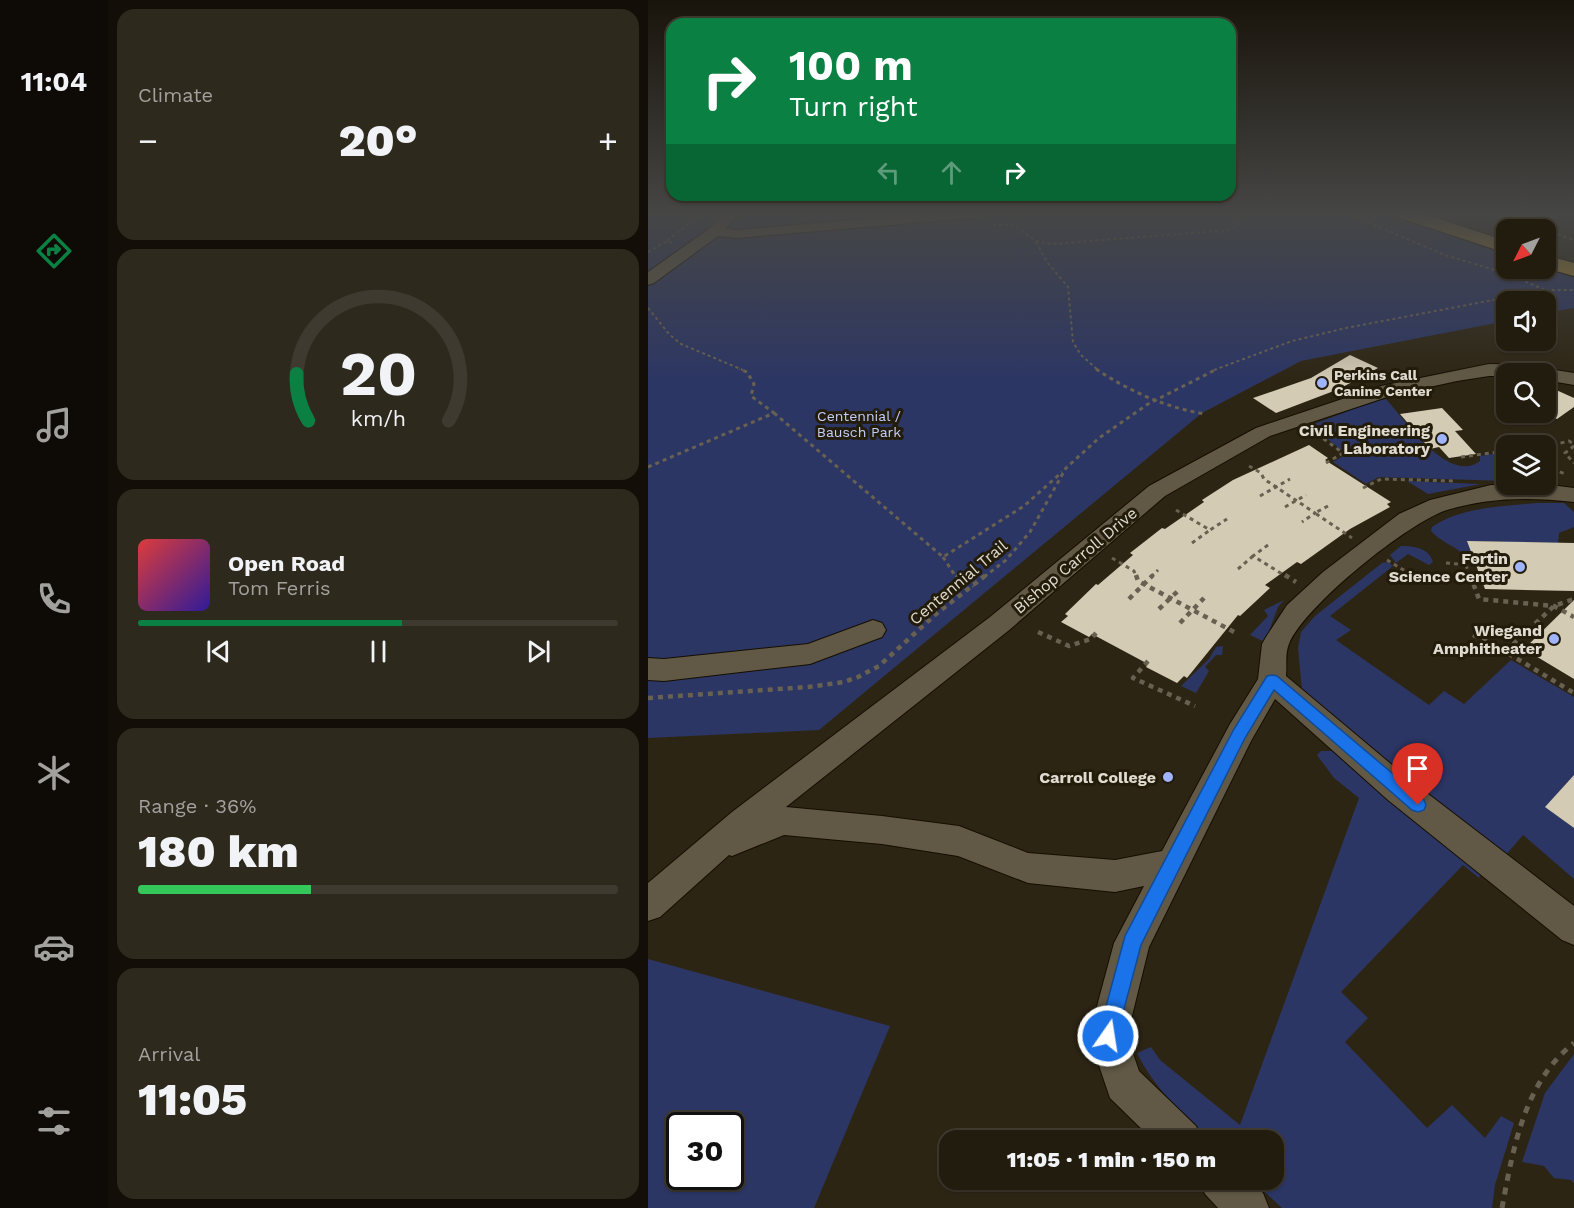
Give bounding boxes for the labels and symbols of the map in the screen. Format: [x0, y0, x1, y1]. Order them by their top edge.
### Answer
north arrow [1496, 219, 1556, 279]
place label: Perkins Call Canine Center [1334, 367, 1432, 399]
marker: Perkins Call Canine Center [1315, 376, 1329, 390]
park label: Centennial / Bausch Park [817, 408, 901, 440]
place label: Civil Engineering Laboratory [1299, 421, 1431, 458]
marker: Civil Engineering Laboratory [1435, 432, 1449, 446]
street label: Bishop Carroll Drive [1010, 503, 1141, 617]
street label: Centennial Trail [906, 536, 1011, 629]
place label: Fortin Science Center [1389, 549, 1508, 586]
marker: Fortin Science Center [1513, 560, 1527, 574]
place label: Wiegand Amphitheater [1433, 621, 1542, 658]
marker: Wiegand Amphitheater [1547, 632, 1561, 646]
pin [1392, 743, 1443, 805]
place label: Carroll College [1039, 768, 1156, 787]
marker: Carroll College [1161, 770, 1175, 784]
position arrow [1076, 1004, 1140, 1068]
speed limit sign: 30 [666, 1112, 744, 1190]

